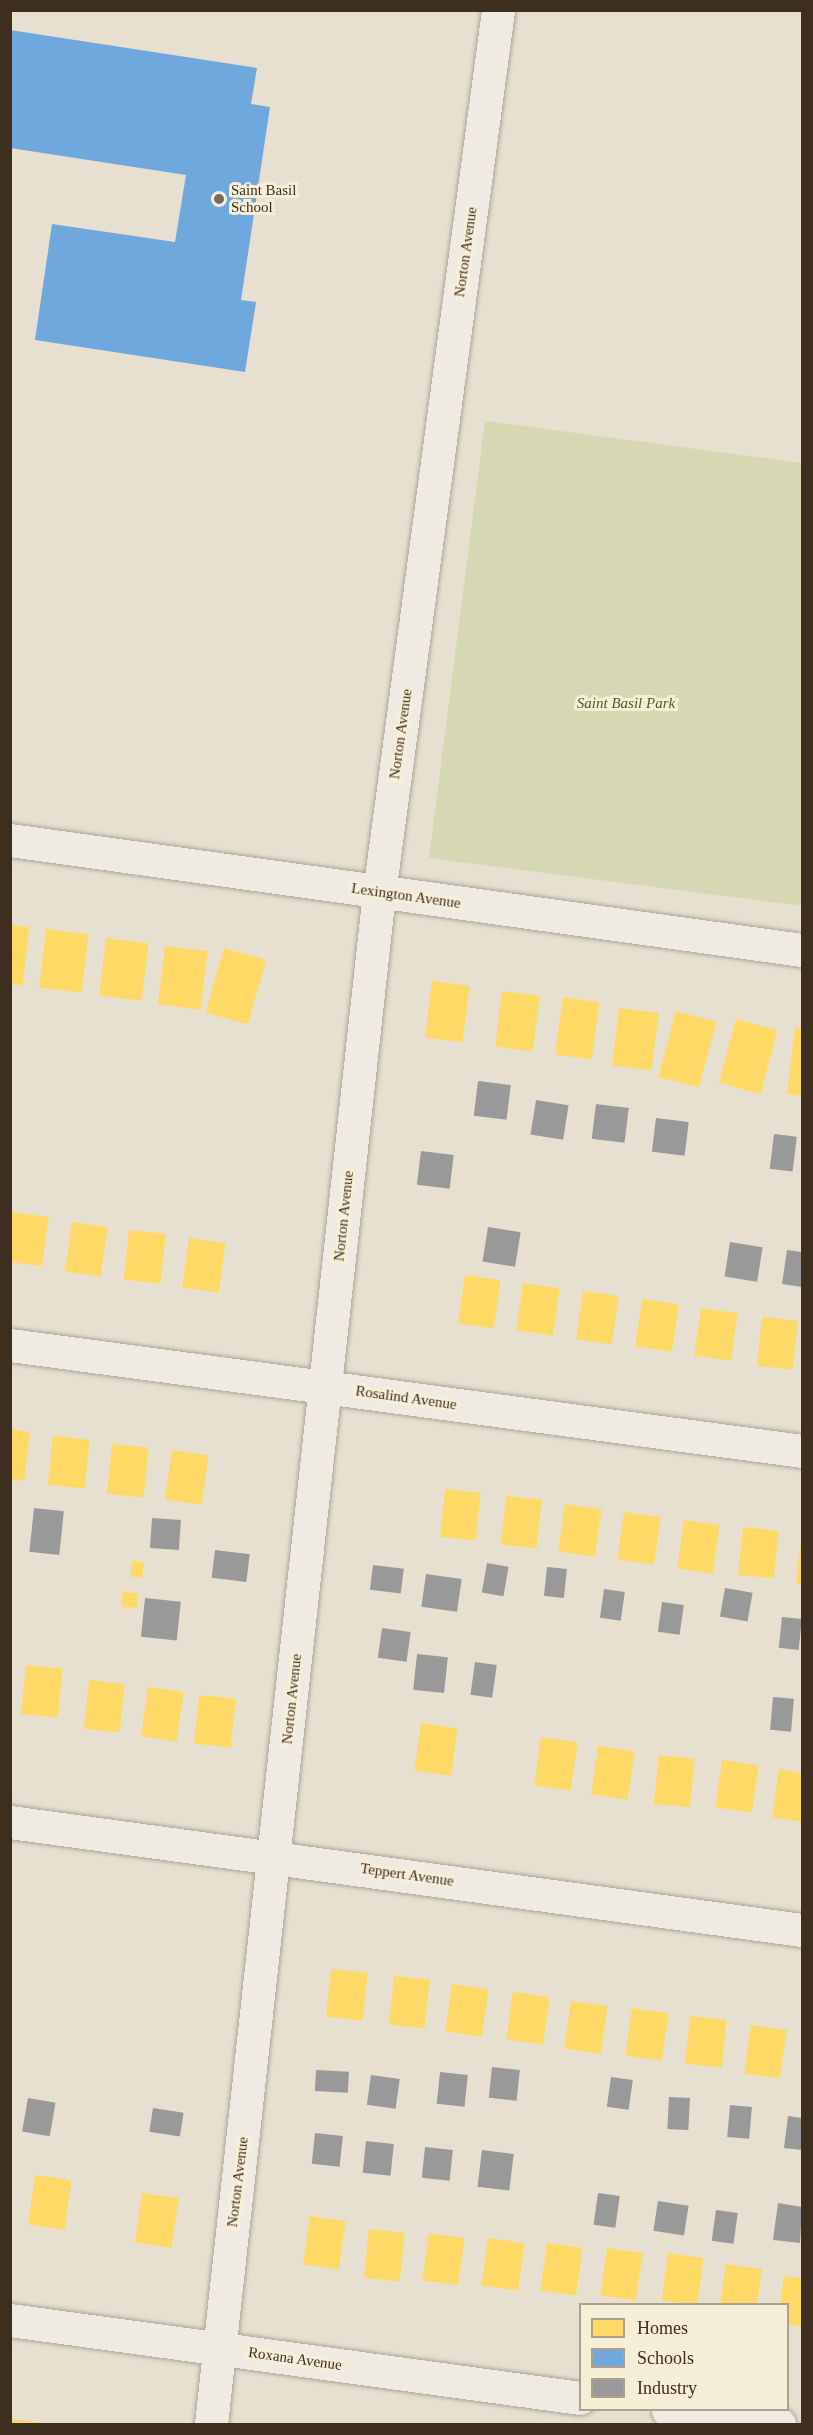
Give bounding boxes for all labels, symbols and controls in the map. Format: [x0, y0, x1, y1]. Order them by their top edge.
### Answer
place label: Saint Basil School [231, 181, 296, 216]
marker: Saint Basil School [212, 192, 226, 206]
street label: Norton Avenue [451, 205, 481, 299]
street label: Norton Avenue [386, 687, 416, 781]
park label: Saint Basil Park [577, 695, 675, 713]
street label: Lexington Avenue [350, 879, 462, 913]
street label: Norton Avenue [330, 1169, 358, 1263]
street label: Rosalind Avenue [354, 1382, 458, 1414]
street label: Norton Avenue [278, 1652, 306, 1746]
street label: Teppert Avenue [359, 1859, 455, 1891]
street label: Norton Avenue [223, 2135, 253, 2229]
legend [579, 2303, 789, 2411]
text: Homes [637, 2318, 688, 2338]
street label: Roxana Avenue [247, 2343, 343, 2375]
text: Schools [637, 2348, 694, 2368]
text: Industry [637, 2378, 697, 2398]

